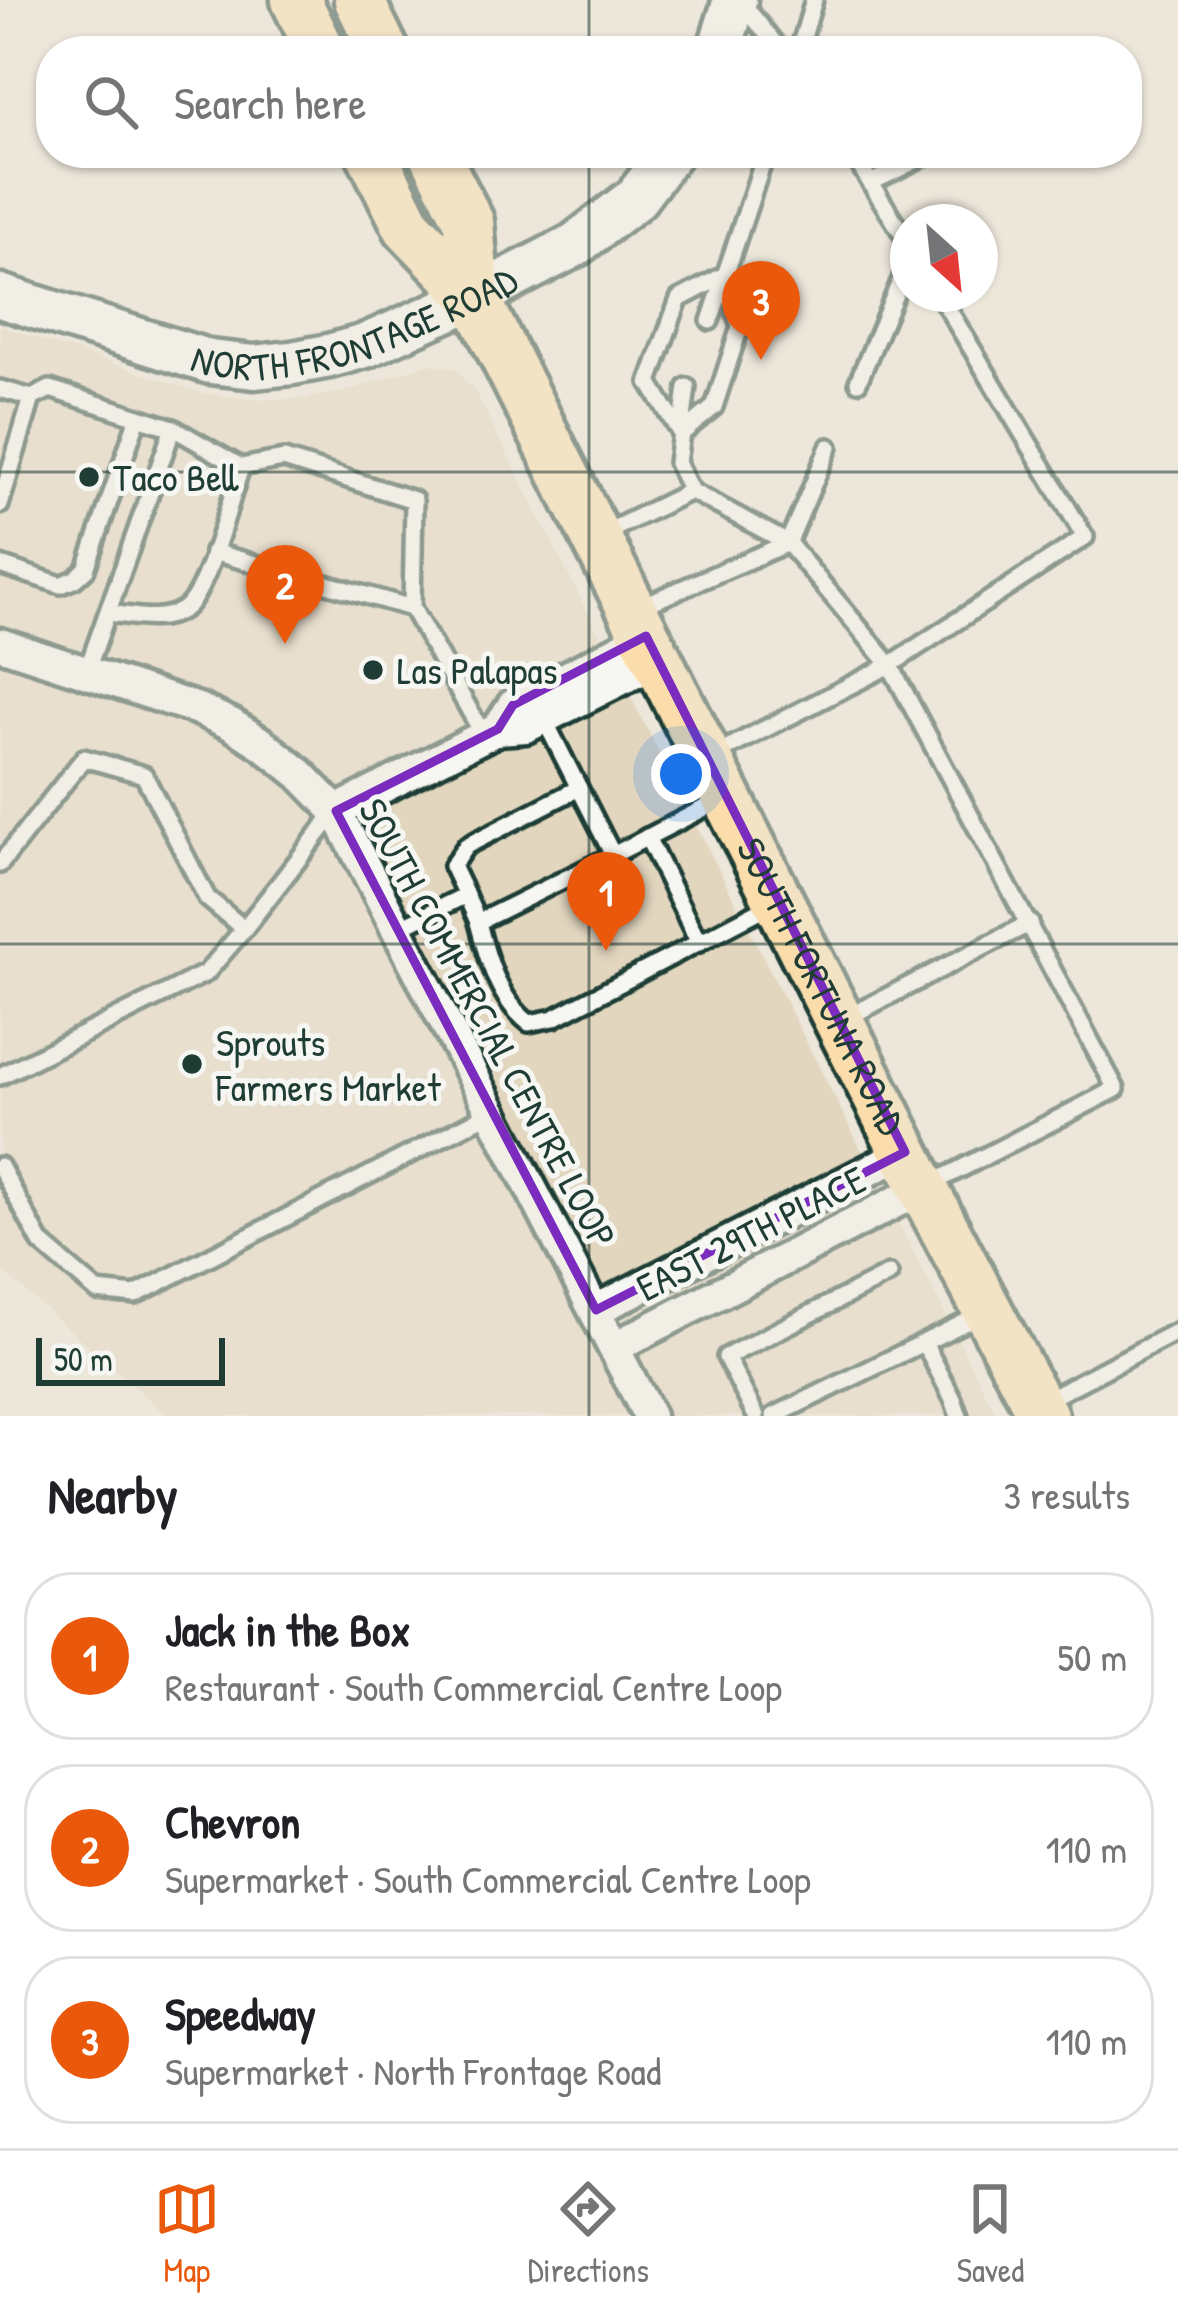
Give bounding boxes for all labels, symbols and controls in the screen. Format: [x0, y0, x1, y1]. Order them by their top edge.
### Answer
search box [36, 36, 1142, 168]
icon: search [78, 69, 144, 135]
text: Search here [174, 72, 366, 133]
north arrow [890, 204, 998, 312]
street label: NORTH FRONTAGE ROAD [185, 253, 526, 393]
pin: 3 [722, 261, 800, 360]
place label: Taco Bell [113, 450, 239, 503]
marker: Taco Bell [76, 464, 102, 490]
pin: 2 [246, 545, 324, 644]
place label: Las Palapas [397, 643, 558, 696]
marker: Las Palapas [360, 657, 386, 683]
your location [651, 744, 711, 804]
street label: SOUTH COMMERCIAL CENTRE LOOP [347, 789, 630, 1257]
street label: SOUTH FORTUNA ROAD [725, 828, 919, 1144]
pin: 1 [567, 852, 645, 951]
place label: Sprouts Farmers Market [215, 1015, 441, 1113]
marker: Sprouts Farmers Market [179, 1051, 205, 1077]
street label: EAST 29TH PLACE [627, 1152, 874, 1313]
scale bar [36, 1332, 225, 1385]
text: 50 m [54, 1337, 113, 1381]
text: Nearby [48, 1460, 178, 1529]
text: 3 results [1004, 1468, 1130, 1521]
text: Jack in the Box [165, 1599, 410, 1660]
text: 1 [83, 1630, 97, 1683]
text: 50 m [1058, 1630, 1127, 1683]
text: Restaurant · South Commercial Centre Loop [165, 1660, 782, 1713]
text: Chevron [165, 1791, 300, 1852]
text: 2 [81, 1822, 99, 1875]
text: 110 m [1046, 1822, 1127, 1875]
text: Supermarket · South Commercial Centre Loop [165, 1852, 811, 1905]
text: Speedway [165, 1983, 316, 2044]
text: 3 [81, 2014, 99, 2067]
text: 110 m [1046, 2014, 1127, 2067]
text: Supermarket · North Frontage Road [165, 2044, 661, 2097]
tab: Map [154, 2176, 220, 2292]
tab: Directions [528, 2176, 649, 2292]
tab: Saved [957, 2176, 1024, 2292]

